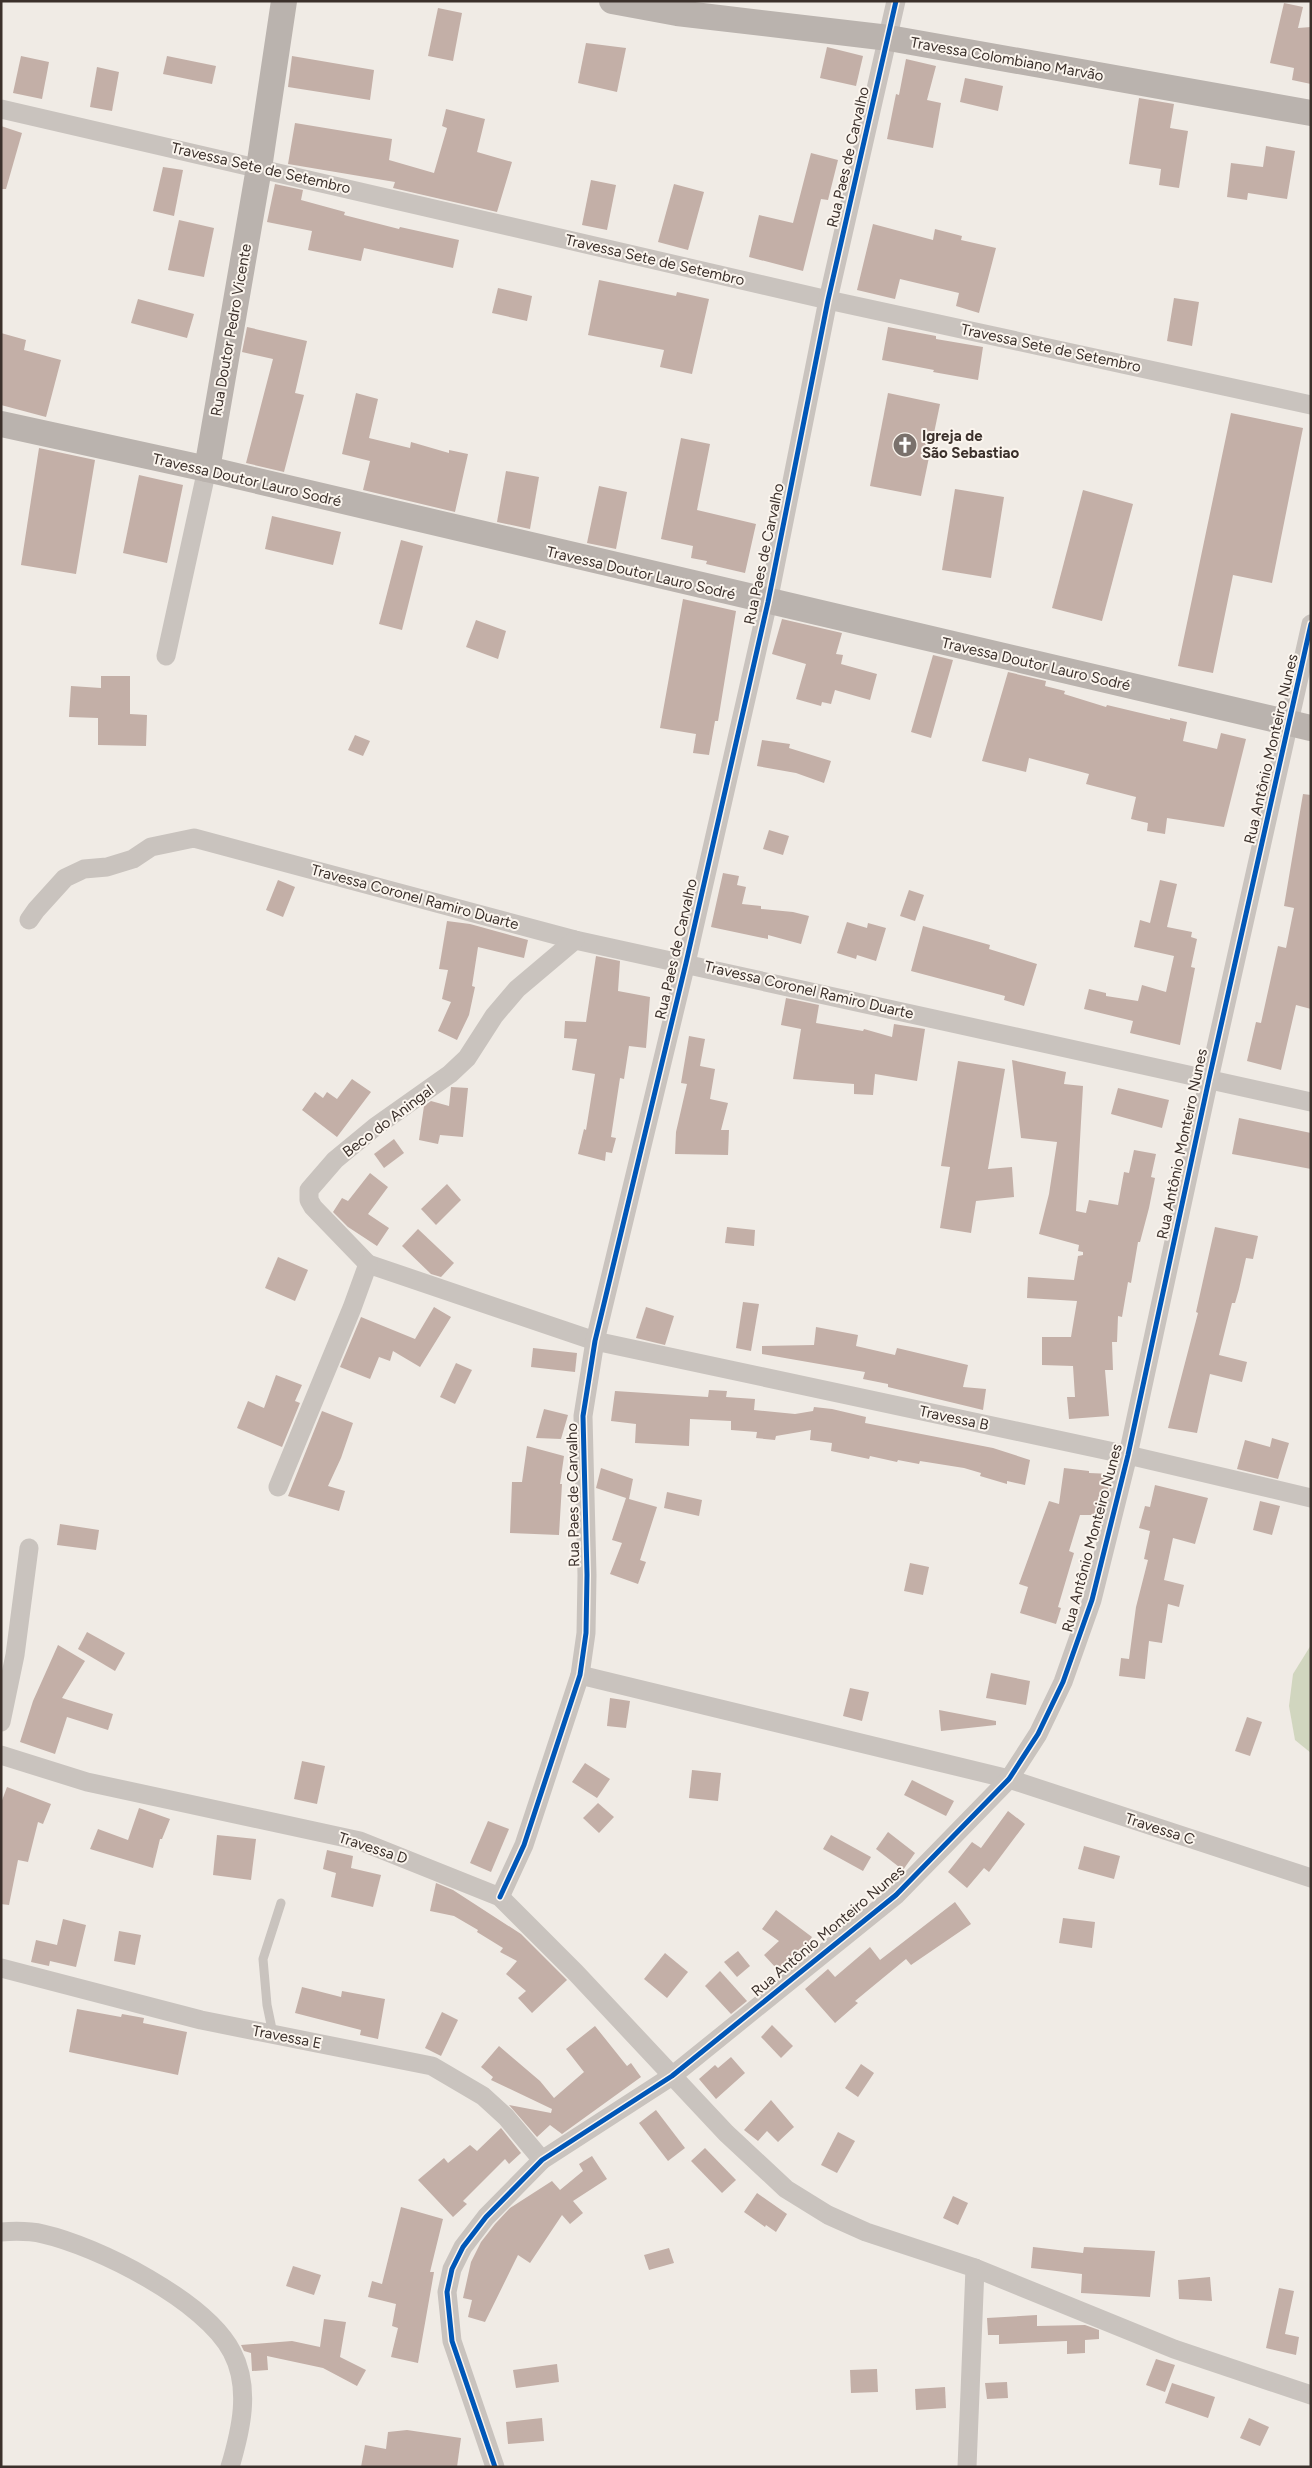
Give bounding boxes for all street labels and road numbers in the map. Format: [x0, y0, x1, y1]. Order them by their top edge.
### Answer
street label: Travessa Colombiano Marvão [909, 33, 1105, 85]
street label: Rua Paes de Carvalho [823, 85, 873, 229]
street label: Travessa Sete de Setembro [170, 139, 353, 197]
street label: Travessa Sete de Setembro [564, 231, 747, 289]
street label: Rua Doutor Pedro Vicente [207, 242, 255, 418]
street label: Travessa Sete de Setembro [959, 320, 1143, 376]
street label: Travessa Doutor Lauro Sodré [151, 450, 343, 510]
street label: Rua Paes de Carvalho [740, 481, 788, 626]
street label: Travessa Doutor Lauro Sodré [545, 543, 737, 603]
street label: Travessa Doutor Lauro Sodré [940, 634, 1132, 694]
street label: Rua Antônio Monteiro Nunes [1240, 652, 1302, 846]
street label: Travessa Coronel Ramiro Duarte [309, 861, 521, 933]
street label: Rua Paes de Carvalho [651, 877, 701, 1021]
street label: Travessa Coronel Ramiro Duarte [703, 957, 915, 1023]
street label: Rua Antônio Monteiro Nunes [1153, 1047, 1211, 1241]
street label: Beco do Aningal [339, 1081, 437, 1161]
street label: Travessa B [918, 1402, 990, 1434]
street label: Rua Paes de Carvalho [563, 1423, 583, 1567]
street label: Rua Antônio Monteiro Nunes [1058, 1442, 1126, 1634]
street label: Travessa C [1123, 1809, 1197, 1849]
street label: Travessa D [336, 1828, 410, 1868]
street label: Rua Antônio Monteiro Nunes [748, 1862, 908, 2000]
street label: Travessa E [251, 2021, 323, 2053]

